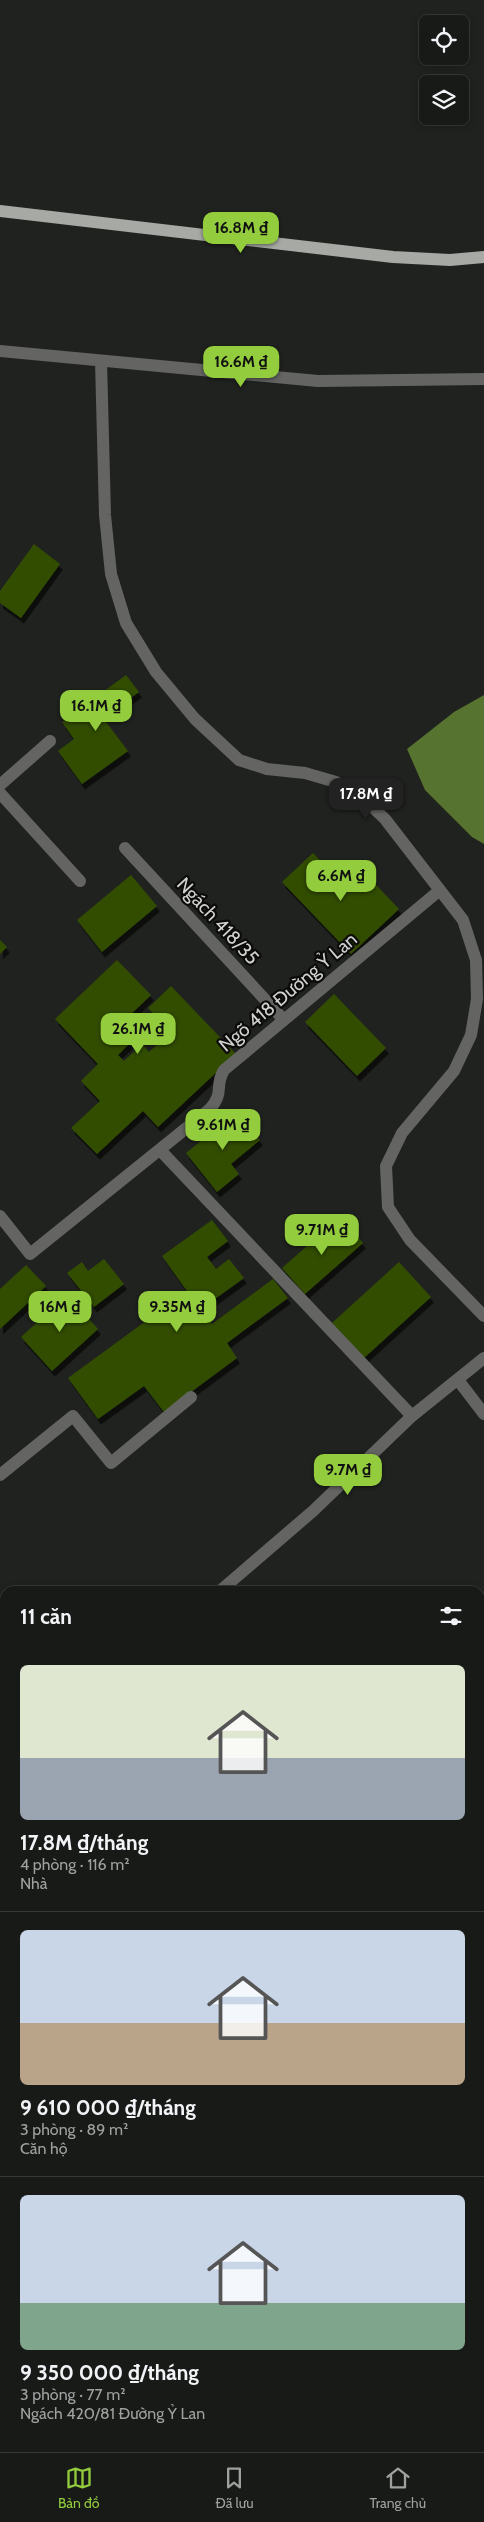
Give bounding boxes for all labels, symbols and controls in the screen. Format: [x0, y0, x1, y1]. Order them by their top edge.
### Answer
map controls [419, 15, 469, 125]
button: locate [419, 15, 469, 65]
button: layers [419, 75, 469, 125]
pin: 16.8M ₫ [195, 212, 287, 254]
text: 16.8M ₫ [214, 218, 268, 237]
pin: 16.6M ₫ [195, 346, 287, 388]
text: 16.6M ₫ [214, 352, 268, 371]
pin: 16.1M ₫ [50, 690, 142, 732]
text: 16.1M ₫ [71, 696, 121, 715]
pin: 17.8M ₫ [320, 778, 412, 820]
text: 17.8M ₫ [340, 784, 392, 803]
pin: 6.6M ₫ [300, 860, 382, 902]
text: 6.6M ₫ [317, 866, 365, 885]
street label: Ngách 418/35 [172, 873, 264, 969]
street label: Ngõ 418 Đường Ỷ Lan [214, 927, 362, 1056]
pin: 26.1M ₫ [92, 1012, 184, 1055]
text: 26.1M ₫ [112, 1019, 164, 1038]
pin: 9.61M ₫ [177, 1108, 269, 1151]
text: 9.61M ₫ [196, 1115, 250, 1134]
pin: 9.71M ₫ [276, 1214, 368, 1256]
text: 9.71M ₫ [296, 1220, 348, 1239]
pin: 16M ₫ [25, 1290, 95, 1333]
pin: 9.35M ₫ [131, 1290, 223, 1333]
text: 16M ₫ [40, 1297, 80, 1316]
text: 9.35M ₫ [149, 1297, 205, 1316]
pin: 9.7M ₫ [307, 1454, 389, 1496]
text: 9.7M ₫ [325, 1460, 371, 1479]
icon: filters [437, 1602, 465, 1630]
text: 11 căn [20, 1604, 72, 1629]
icon: home [198, 1697, 288, 1787]
text: 17.8M ₫/tháng [20, 1830, 148, 1855]
text: 4 phòng · 116 m² [20, 1855, 130, 1874]
text: Nhà [20, 1874, 47, 1893]
icon: home [198, 1963, 288, 2053]
text: 9 610 000 ₫/tháng [20, 2095, 196, 2120]
text: 3 phòng · 89 m² [20, 2120, 128, 2139]
text: Căn hộ [20, 2139, 68, 2158]
icon: home [198, 2228, 288, 2318]
text: 9 350 000 ₫/tháng [20, 2360, 199, 2385]
text: 3 phòng · 77 m² [20, 2385, 126, 2404]
text: Ngách 420/81 Đường Ỷ Lan [20, 2404, 205, 2423]
tab: Bản đồ [58, 2464, 100, 2512]
tab: Đã lưu [215, 2464, 254, 2512]
tab: Trang chủ [369, 2464, 426, 2512]

